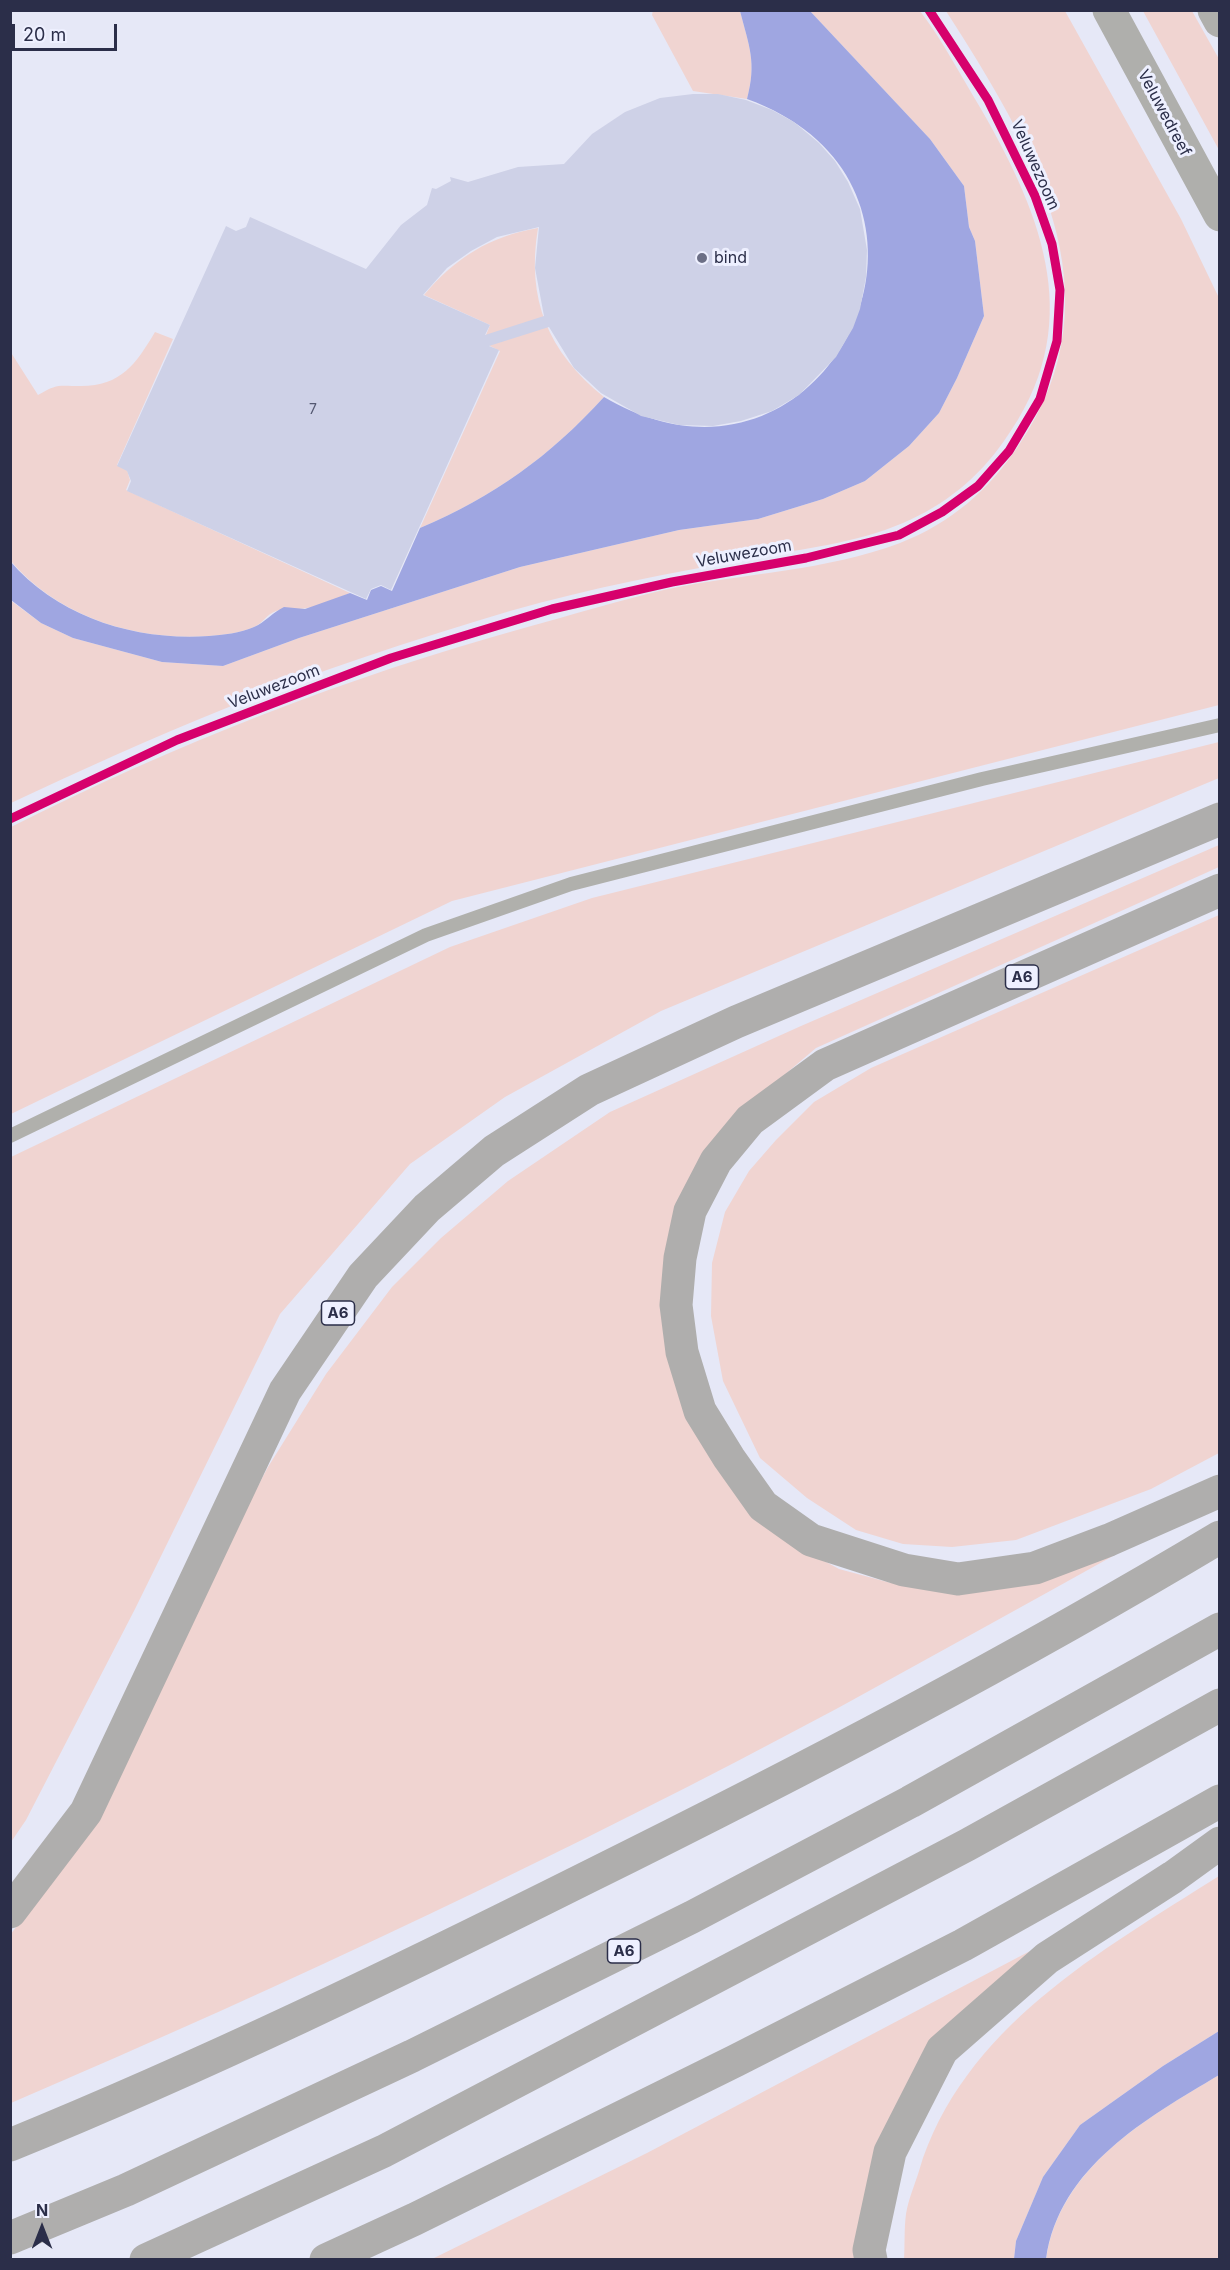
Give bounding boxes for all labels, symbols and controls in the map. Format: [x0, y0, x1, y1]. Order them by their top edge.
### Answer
scale bar [15, 12, 120, 50]
text: 20 m [23, 24, 66, 45]
street label: Veluwedreef [1133, 66, 1195, 160]
street label: Veluwezoom [1007, 117, 1063, 213]
place label: bind [714, 248, 747, 268]
marker: bind [695, 251, 709, 265]
house number: 7 [309, 402, 317, 418]
street label: Veluwezoom [695, 536, 793, 572]
street label: Veluwezoom [225, 661, 323, 713]
road number: A6 [1006, 965, 1038, 989]
road number: A6 [322, 1301, 354, 1325]
road number: A6 [608, 1939, 640, 1963]
north arrow [12, 2198, 72, 2258]
text: N [36, 2200, 48, 2220]

